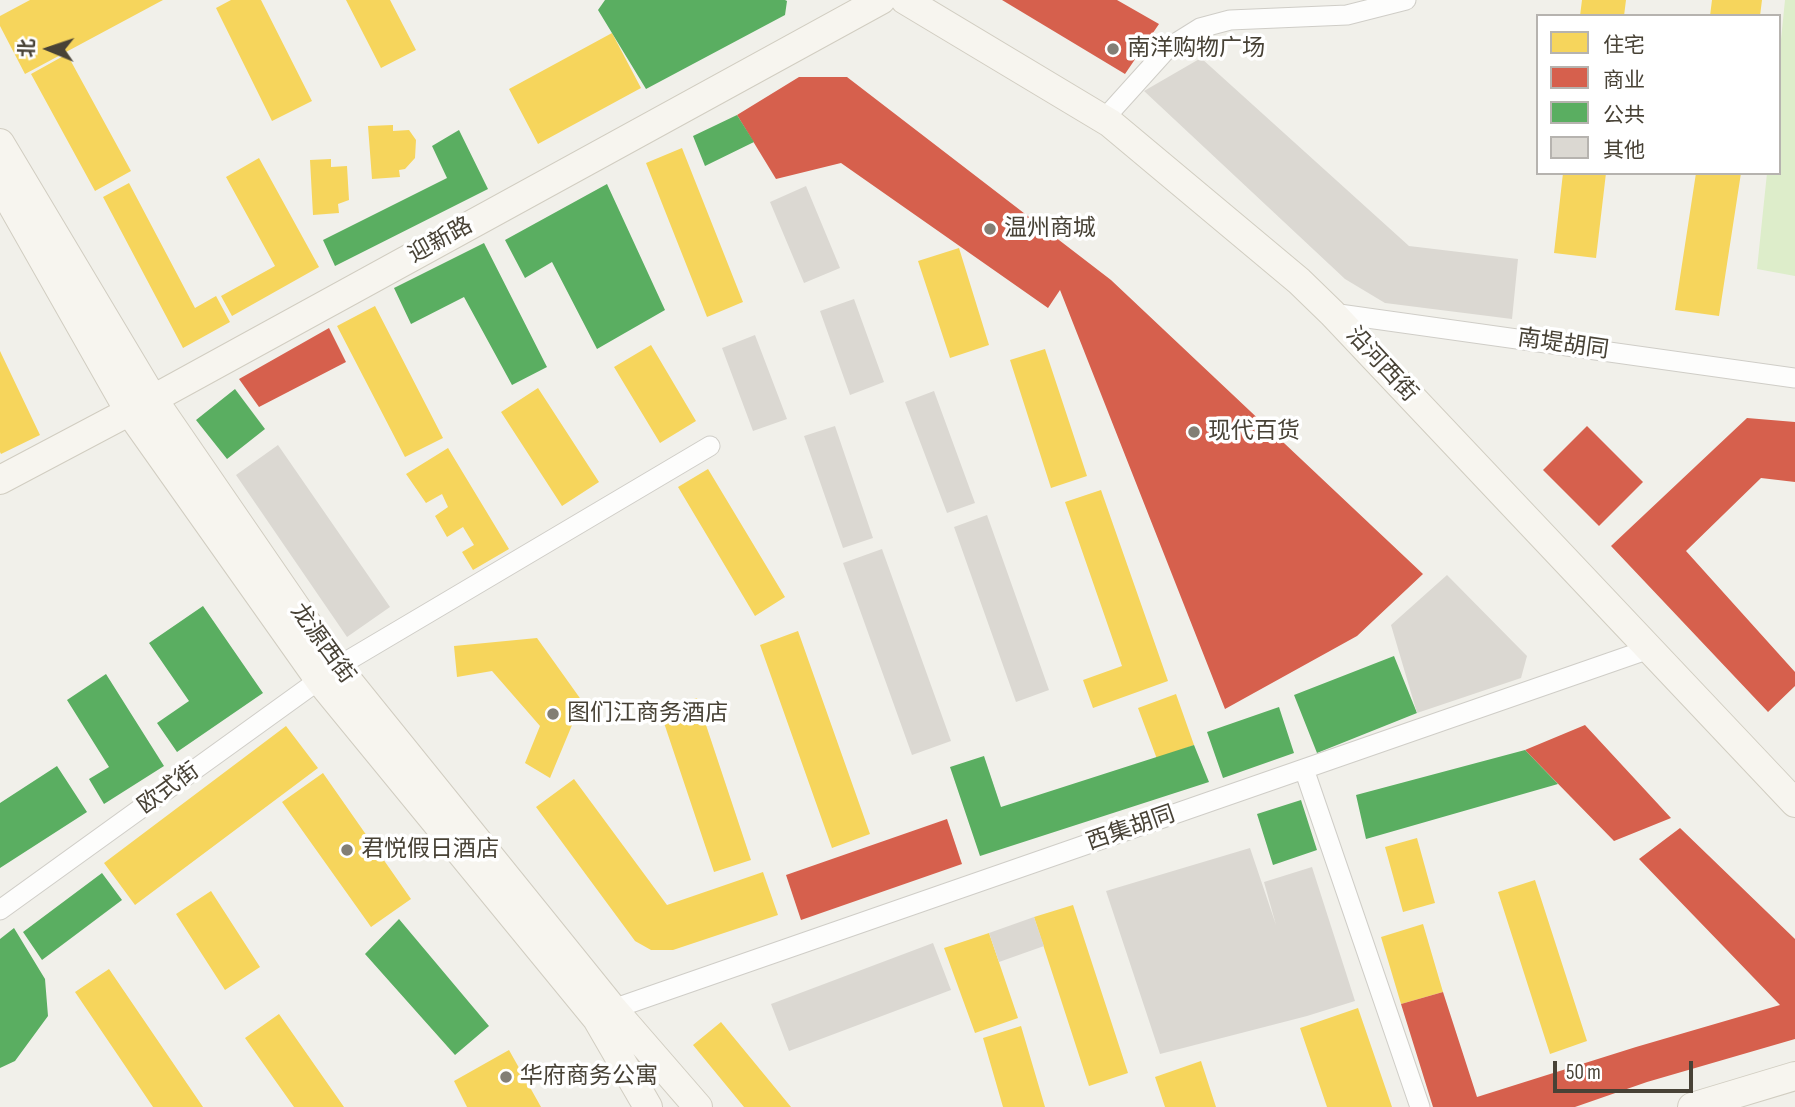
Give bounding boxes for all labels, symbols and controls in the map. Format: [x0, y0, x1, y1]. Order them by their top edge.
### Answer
north arrow [14, 14, 84, 84]
legend [1536, 14, 1781, 175]
text: 住宅 [1603, 33, 1645, 58]
place label: 南洋购物广场 [1127, 35, 1265, 63]
text: 北 [16, 38, 39, 58]
marker: 南洋购物广场 [1105, 41, 1121, 57]
text: 商业 [1603, 68, 1645, 93]
text: 公共 [1603, 103, 1645, 128]
text: 其他 [1603, 138, 1645, 163]
street label: 迎新路 [404, 212, 478, 270]
place label: 温州商城 [1004, 215, 1096, 243]
marker: 温州商城 [982, 221, 998, 237]
street label: 沿河西街 [1340, 322, 1422, 408]
street label: 南堤胡同 [1516, 325, 1610, 365]
place label: 现代百货 [1208, 418, 1300, 446]
marker: 现代百货 [1186, 424, 1202, 440]
street label: 龙源西街 [284, 599, 360, 689]
place label: 图们江商务酒店 [567, 700, 728, 728]
marker: 图们江商务酒店 [545, 706, 561, 722]
street label: 欧式街 [133, 758, 205, 820]
street label: 西集胡同 [1083, 801, 1179, 857]
place label: 君悦假日酒店 [361, 836, 499, 864]
marker: 君悦假日酒店 [339, 842, 355, 858]
scale bar [1557, 1048, 1697, 1092]
text: 50 m [1566, 1060, 1601, 1085]
place label: 华府商务公寓 [520, 1063, 658, 1091]
marker: 华府商务公寓 [498, 1069, 514, 1085]

